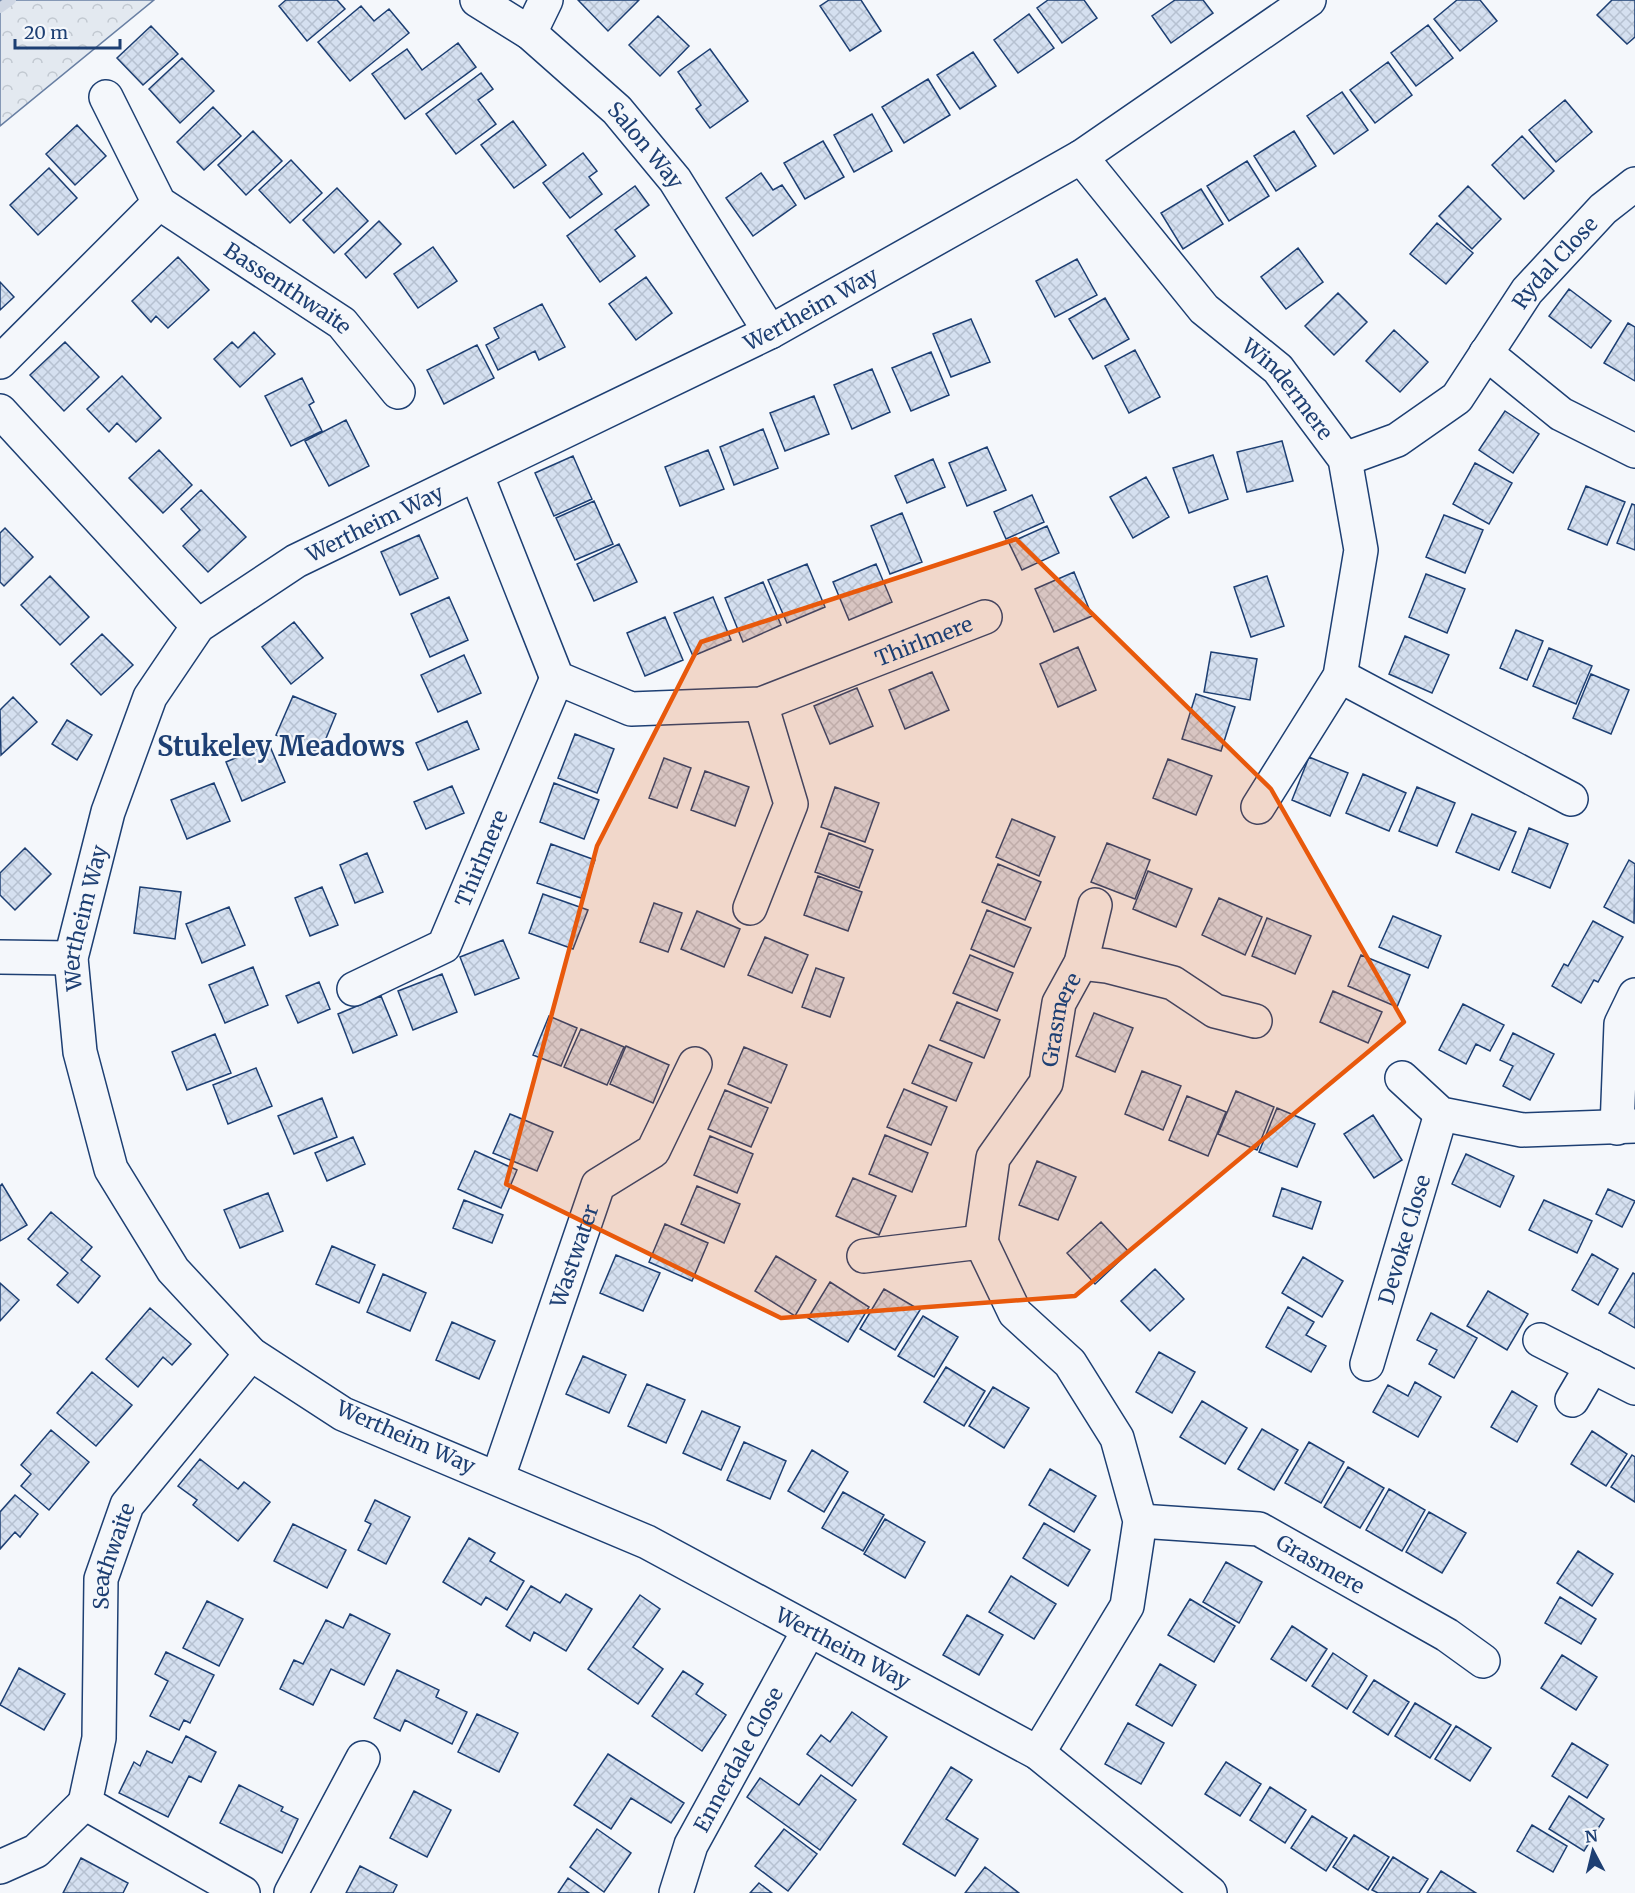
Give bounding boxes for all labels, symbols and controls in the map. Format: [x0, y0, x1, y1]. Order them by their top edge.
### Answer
scale bar [15, 12, 120, 50]
text: 20 m [24, 21, 68, 44]
street label: Salon Way [603, 95, 691, 194]
street label: Rydal Close [1506, 210, 1603, 314]
street label: Bassenthwaite [219, 236, 358, 339]
street label: Wertheim Way [738, 260, 883, 357]
street label: Windermere [1236, 331, 1339, 445]
street label: Wertheim Way [301, 478, 448, 568]
street label: Thirlmere [871, 610, 976, 672]
district label: Stukeley Meadows [157, 729, 405, 763]
street label: Thirlmere [449, 806, 513, 911]
street label: Wertheim Way [57, 841, 113, 993]
street label: Grasmere [1035, 968, 1087, 1069]
street label: Devoke Close [1372, 1171, 1436, 1307]
street label: Wastwater [543, 1201, 604, 1312]
street label: Wertheim Way [332, 1394, 480, 1480]
street label: Seathwaite [87, 1499, 140, 1610]
street label: Grasmere [1272, 1528, 1370, 1599]
street label: Wertheim Way [770, 1601, 916, 1695]
street label: Ennerdale Close [687, 1682, 789, 1837]
north arrow [1563, 1821, 1623, 1881]
text: N [1584, 1825, 1599, 1847]

